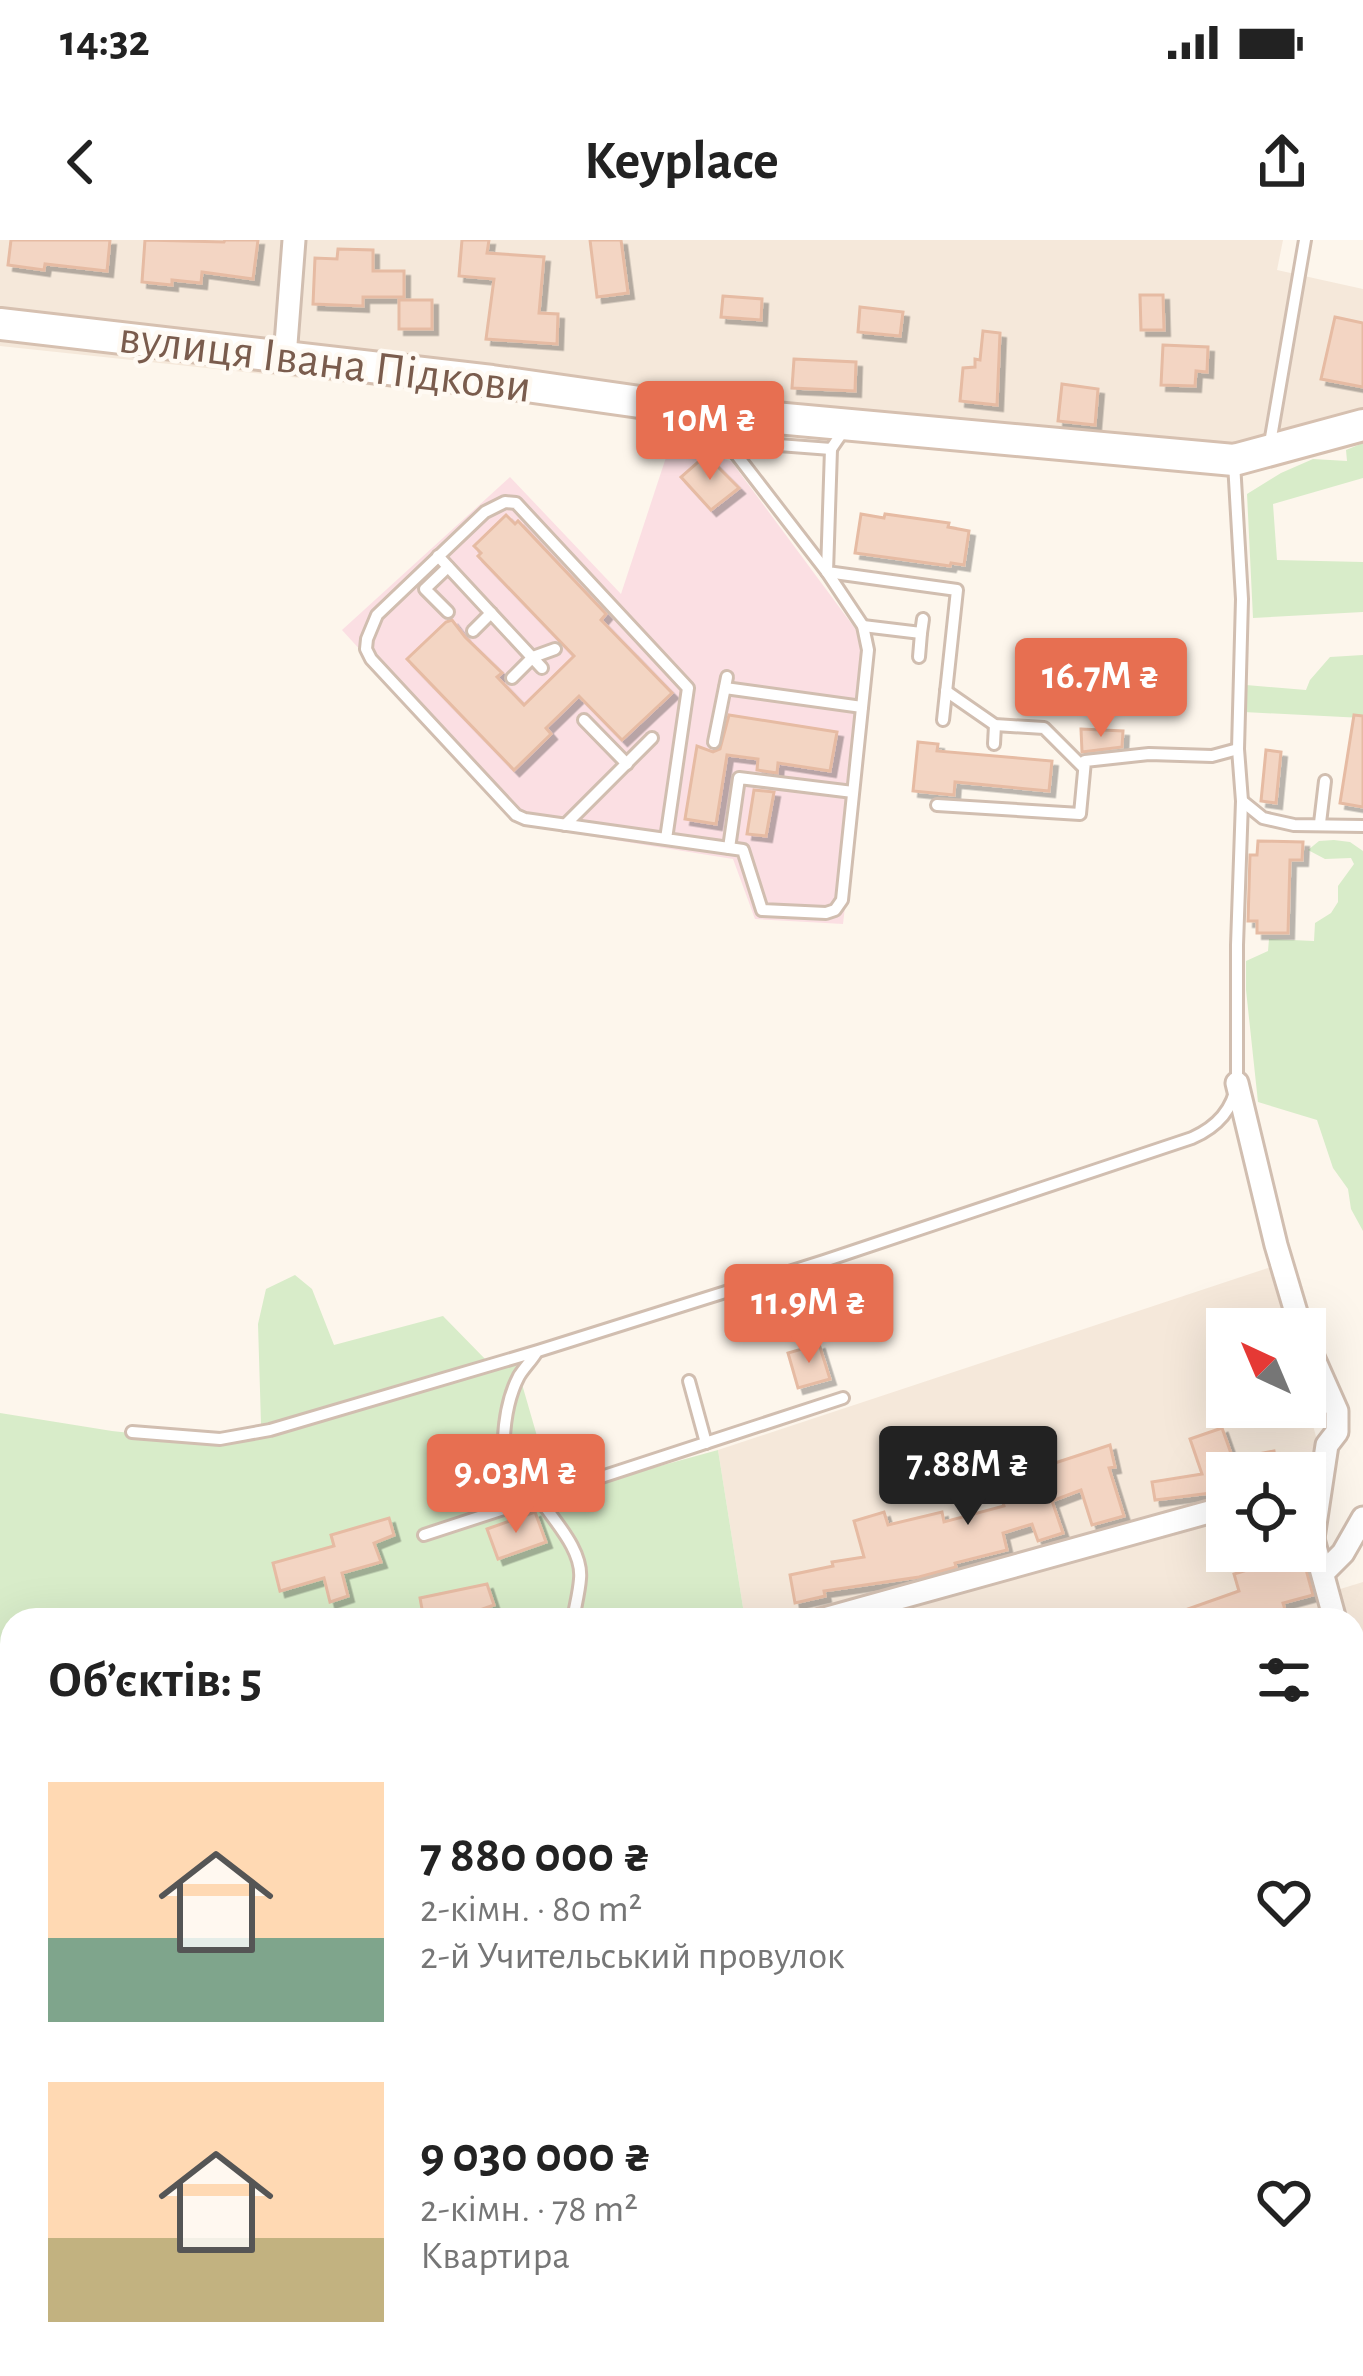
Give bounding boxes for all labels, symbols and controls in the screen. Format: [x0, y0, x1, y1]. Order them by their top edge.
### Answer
text: 14:32 [60, 19, 150, 64]
icon: back [48, 129, 114, 195]
icon: share [1249, 129, 1315, 195]
text: Keyplace [584, 135, 779, 189]
street label: вулиця Івана Підкови [116, 314, 534, 412]
pin: 10M ₴ [626, 381, 794, 483]
text: 10M ₴ [663, 400, 757, 439]
pin: 16.7M ₴ [990, 638, 1212, 740]
text: 16.7M ₴ [1042, 657, 1160, 696]
pin: 11.9M ₴ [698, 1264, 920, 1366]
text: 11.9M ₴ [751, 1283, 867, 1322]
north arrow [1206, 1308, 1326, 1428]
map controls [1206, 1308, 1326, 1572]
pin: 7.88M ₴ [857, 1426, 1079, 1528]
pin: 9.03M ₴ [405, 1434, 627, 1536]
text: 7.88M ₴ [906, 1445, 1030, 1484]
button: locate [1206, 1452, 1326, 1572]
text: 9.03M ₴ [454, 1453, 578, 1492]
icon: filters [1251, 1647, 1317, 1713]
text: Об’єктів: 5 [48, 1655, 262, 1706]
icon: home [144, 1830, 288, 1974]
text: 7 880 000 ₴ [420, 1830, 651, 1881]
icon: heart [1251, 1869, 1317, 1935]
text: 2-кімн. · 80 m² [420, 1890, 642, 1929]
text: 2-й Учительський провулок [420, 1937, 845, 1976]
icon: home [144, 2130, 288, 2274]
text: 9 030 000 ₴ [420, 2130, 652, 2181]
icon: heart [1251, 2169, 1317, 2235]
text: 2-кімн. · 78 m² [420, 2190, 638, 2229]
text: Квартира [420, 2237, 570, 2276]

